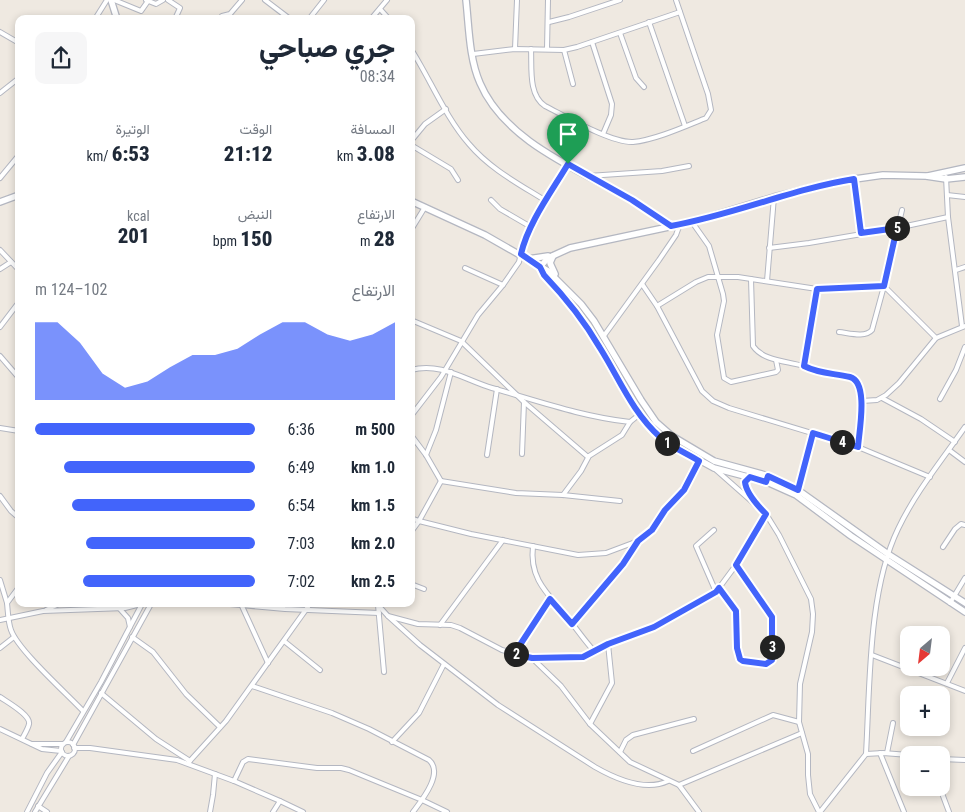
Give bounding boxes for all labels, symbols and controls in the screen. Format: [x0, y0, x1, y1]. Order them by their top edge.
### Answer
text: جري صباحي [259, 31, 395, 64]
button: share [35, 32, 87, 84]
text: 08:34 [360, 67, 395, 86]
pin [547, 113, 589, 164]
icon: arrive [554, 120, 582, 148]
text: الوتيرة [115, 121, 150, 137]
text: الوقت [239, 121, 272, 137]
text: المسافة [351, 121, 395, 137]
text: 6:53 [112, 142, 150, 166]
text: 21:12 [224, 142, 272, 166]
text: 3.08 [357, 142, 395, 166]
text: /km [86, 148, 112, 164]
text: km [337, 148, 357, 164]
text: النبض [238, 206, 272, 222]
text: الارتفاع [357, 206, 395, 222]
text: kcal [127, 208, 150, 224]
pin: 5 [884, 216, 910, 240]
text: 5 [894, 220, 901, 236]
text: 201 [118, 224, 150, 248]
text: 150 [240, 227, 272, 251]
text: 28 [374, 227, 395, 251]
text: bpm [213, 233, 240, 249]
text: m [360, 233, 374, 249]
text: 102–124 m [35, 280, 107, 299]
text: الارتفاع [352, 281, 395, 300]
text: 6:36 [288, 420, 315, 439]
text: 500 m [355, 420, 395, 439]
pin: 1 [654, 430, 680, 456]
pin: 4 [830, 430, 854, 454]
text: 4 [839, 434, 846, 450]
text: 1 [664, 435, 671, 451]
text: 6:49 [288, 458, 315, 477]
text: 1.0 km [351, 458, 395, 477]
text: 6:54 [288, 496, 315, 515]
text: 1.5 km [351, 496, 395, 515]
text: 7:03 [288, 534, 315, 553]
text: 2.0 km [351, 534, 395, 553]
text: 7:02 [288, 572, 315, 591]
text: 2.5 km [351, 572, 395, 591]
north arrow [900, 626, 950, 676]
map controls [900, 626, 950, 796]
pin: 3 [760, 634, 784, 660]
text: 3 [769, 639, 776, 655]
pin: 2 [504, 642, 528, 666]
text: 2 [513, 646, 520, 662]
button: + [900, 686, 950, 736]
button: − [900, 746, 950, 796]

